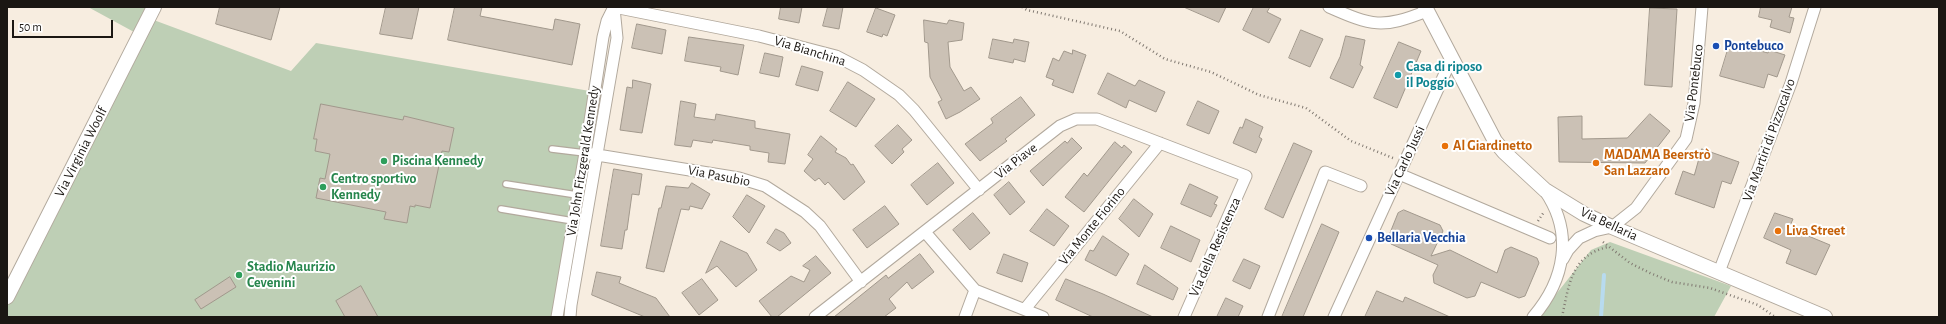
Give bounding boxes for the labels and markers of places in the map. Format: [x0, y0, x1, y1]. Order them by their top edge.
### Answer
place label: Pontebuco [1724, 38, 1784, 54]
marker: Pontebuco [1711, 41, 1721, 51]
place label: Casa di riposo il Poggio [1406, 59, 1482, 92]
marker: Casa di riposo il Poggio [1393, 70, 1403, 80]
place label: Al Giardinetto [1453, 138, 1532, 154]
marker: Al Giardinetto [1440, 141, 1450, 151]
place label: MADAMA Beerstrò San Lazzaro [1604, 147, 1711, 180]
place label: Piscina Kennedy [392, 153, 484, 169]
marker: Piscina Kennedy [379, 156, 389, 166]
marker: MADAMA Beerstrò San Lazzaro [1591, 158, 1601, 168]
place label: Centro sportivo Kennedy [331, 171, 416, 204]
marker: Centro sportivo Kennedy [318, 182, 328, 192]
place label: Liva Street [1786, 223, 1845, 239]
marker: Liva Street [1773, 226, 1783, 236]
place label: Bellaria Vecchia [1377, 230, 1466, 246]
marker: Bellaria Vecchia [1364, 233, 1374, 243]
place label: Stadio Maurizio Cevenini [247, 259, 335, 292]
marker: Stadio Maurizio Cevenini [234, 270, 244, 280]

